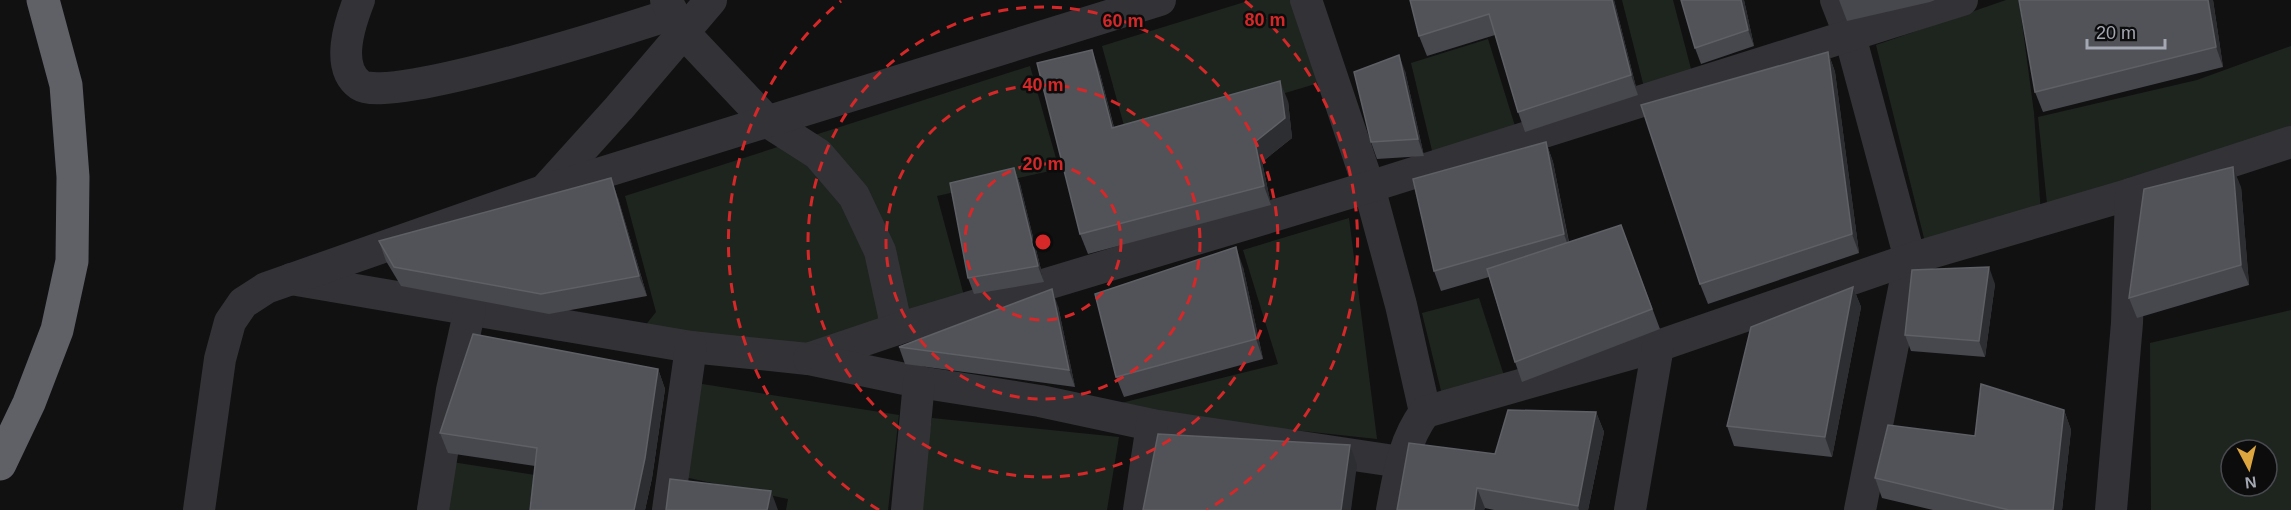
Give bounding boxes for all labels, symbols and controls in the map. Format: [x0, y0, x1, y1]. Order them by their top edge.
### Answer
text: 80 m [1244, 10, 1286, 30]
text: 60 m [1102, 11, 1144, 31]
scale bar [2087, 12, 2165, 50]
text: 20 m [2096, 23, 2136, 43]
text: 40 m [1022, 75, 1064, 95]
text: 20 m [1022, 154, 1064, 174]
centre of rings [1033, 232, 1053, 252]
north arrow [2219, 438, 2279, 498]
text: N [2244, 473, 2258, 492]

